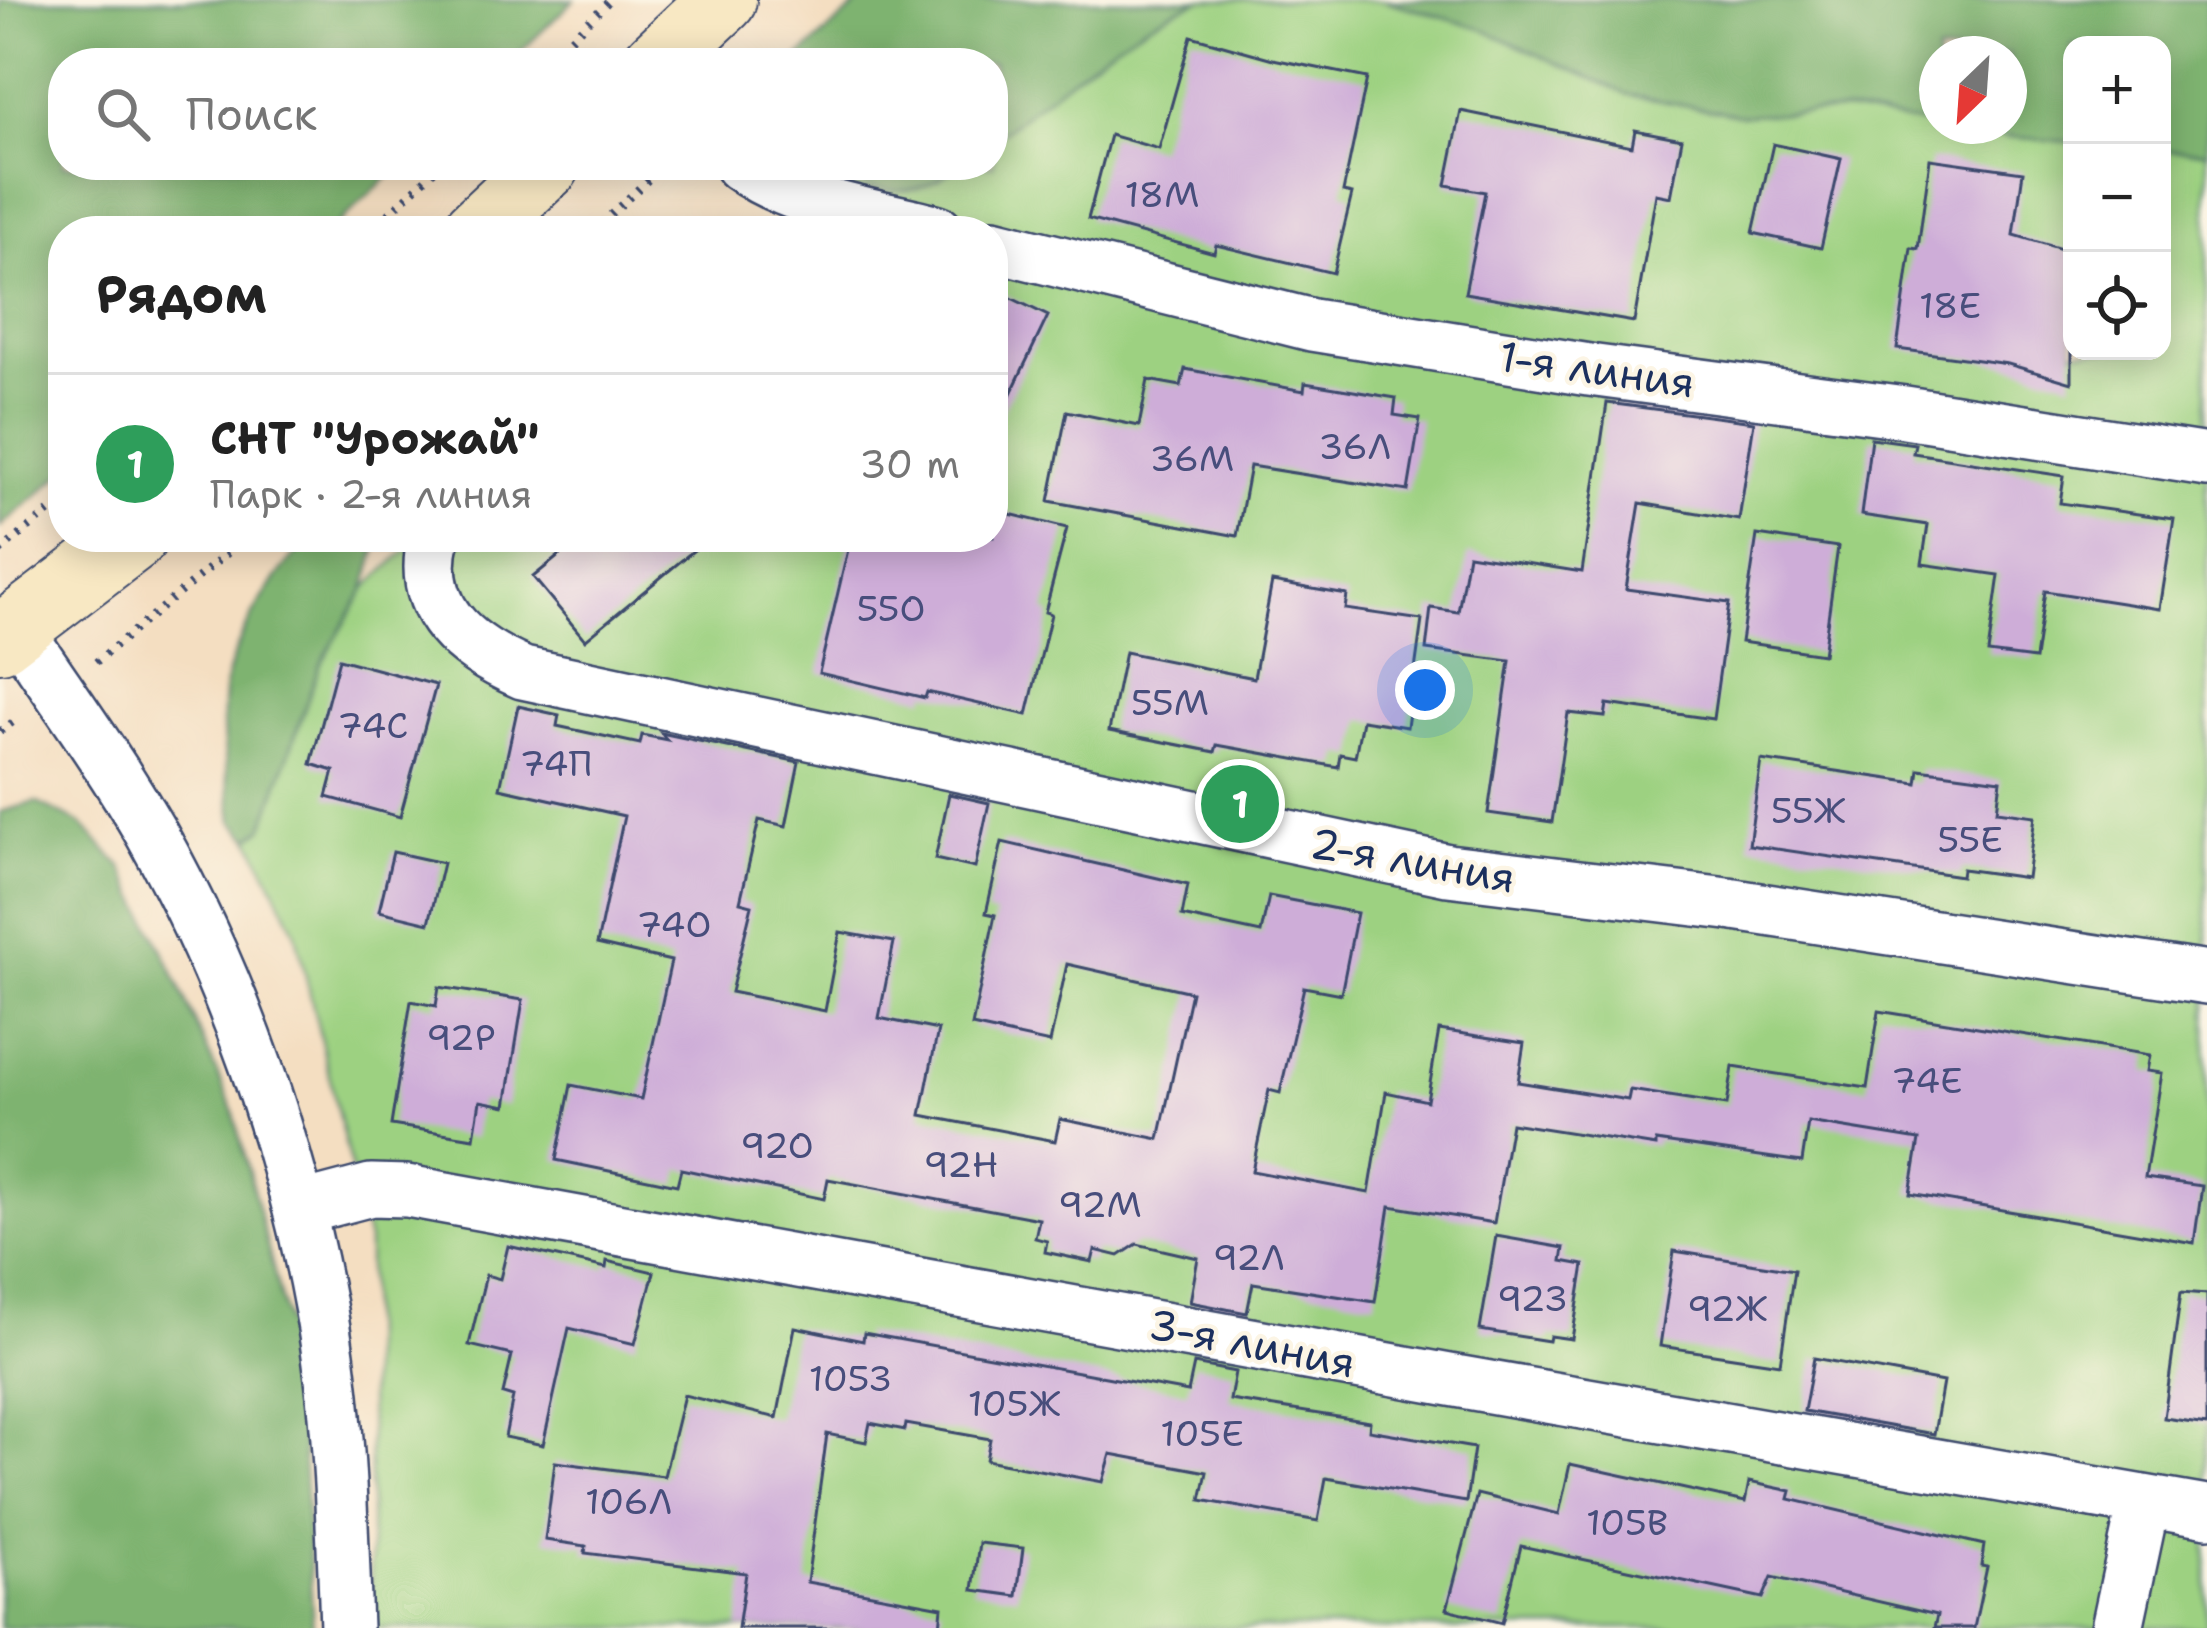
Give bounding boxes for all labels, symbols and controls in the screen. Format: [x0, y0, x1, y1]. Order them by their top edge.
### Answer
north arrow [1919, 36, 2027, 144]
map controls [2063, 36, 2171, 360]
button: + [2063, 36, 2171, 144]
search box [48, 48, 1008, 180]
icon: search [90, 81, 156, 147]
text: Поиск [186, 84, 317, 144]
button: − [2063, 144, 2171, 252]
house number: 18М [1124, 170, 1200, 219]
button: locate [2063, 252, 2171, 360]
text: Рядом [96, 260, 267, 328]
house number: 18Е [1919, 281, 1981, 330]
street label: 1-я линия [1496, 328, 1698, 410]
text: СНТ "Урожай" [210, 408, 540, 468]
house number: 36Л [1318, 422, 1392, 471]
house number: 36М [1150, 434, 1234, 483]
text: 1 [126, 438, 144, 490]
text: 30 m [859, 438, 960, 490]
text: Парк · 2-я линия [210, 468, 532, 520]
house number: 55О [857, 584, 925, 633]
your location [1395, 660, 1455, 720]
house number: 55М [1131, 678, 1209, 727]
house number: 74С [338, 701, 408, 750]
house number: 74П [520, 739, 592, 788]
pin: 1 [1201, 759, 1279, 849]
house number: 55Ж [1771, 786, 1846, 835]
street label: 2-я линия [1306, 814, 1520, 906]
house number: 55Е [1937, 815, 2003, 864]
house number: 74О [637, 900, 711, 949]
house number: 92Р [426, 1013, 496, 1062]
house number: 74Е [1891, 1056, 1963, 1105]
house number: 92О [740, 1121, 814, 1170]
house number: 92Н [924, 1140, 998, 1189]
house number: 92М [1058, 1180, 1142, 1229]
house number: 92Л [1213, 1233, 1285, 1282]
house number: 92З [1497, 1274, 1567, 1323]
house number: 92Ж [1687, 1284, 1768, 1333]
street label: 3-я линия [1144, 1296, 1360, 1390]
house number: 105З [809, 1354, 891, 1403]
house number: 105Ж [968, 1379, 1061, 1428]
house number: 105Е [1160, 1409, 1244, 1458]
house number: 106Л [585, 1477, 673, 1526]
house number: 105В [1586, 1498, 1668, 1547]

